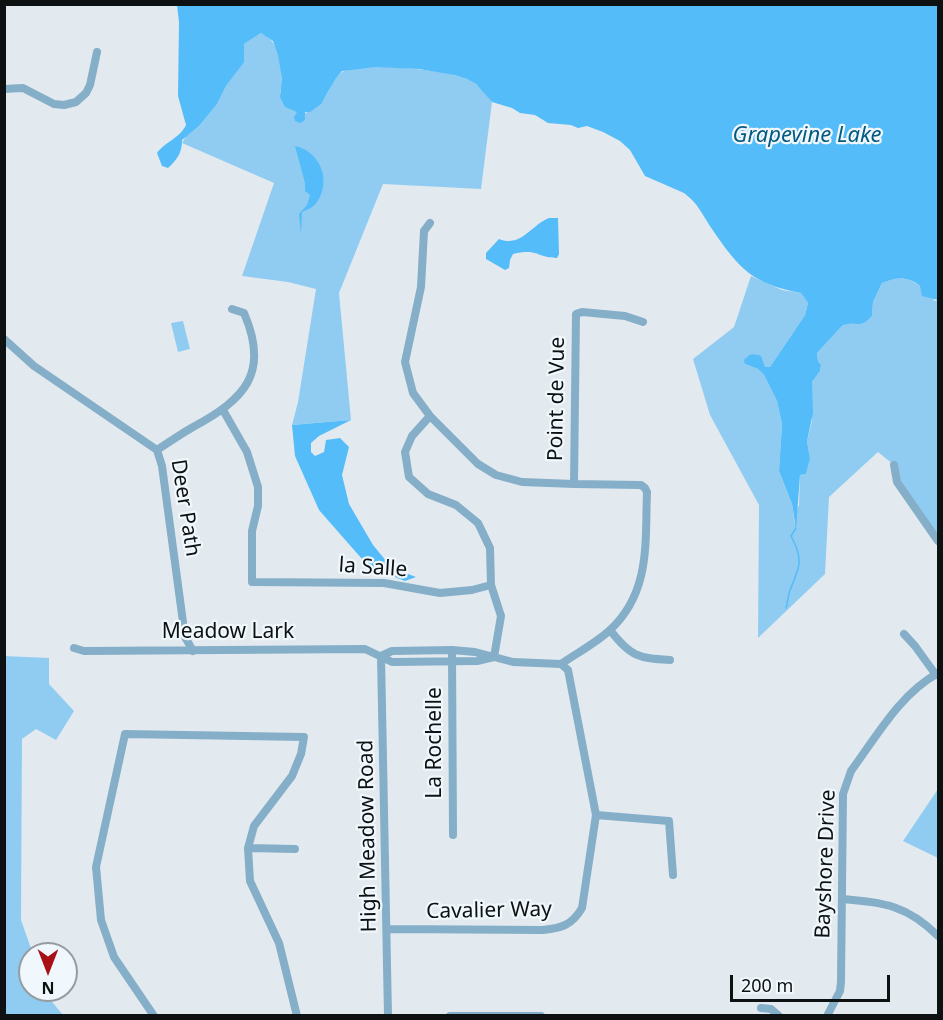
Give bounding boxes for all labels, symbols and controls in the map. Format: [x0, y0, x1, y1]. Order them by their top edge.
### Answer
water label: Grapevine Lake [733, 123, 881, 149]
street label: Point de Vue [543, 337, 571, 461]
street label: Deer Path [165, 458, 205, 558]
street label: la Salle [338, 553, 408, 583]
street label: Meadow Lark [162, 619, 294, 645]
street label: La Rochelle [422, 687, 448, 799]
street label: High Meadow Road [354, 739, 382, 933]
street label: Bayshore Drive [811, 789, 841, 939]
street label: Cavalier Way [426, 897, 552, 925]
north arrow [18, 942, 78, 1002]
scale bar [733, 963, 894, 1001]
text: 200 m [741, 973, 793, 997]
text: N [42, 977, 55, 999]

